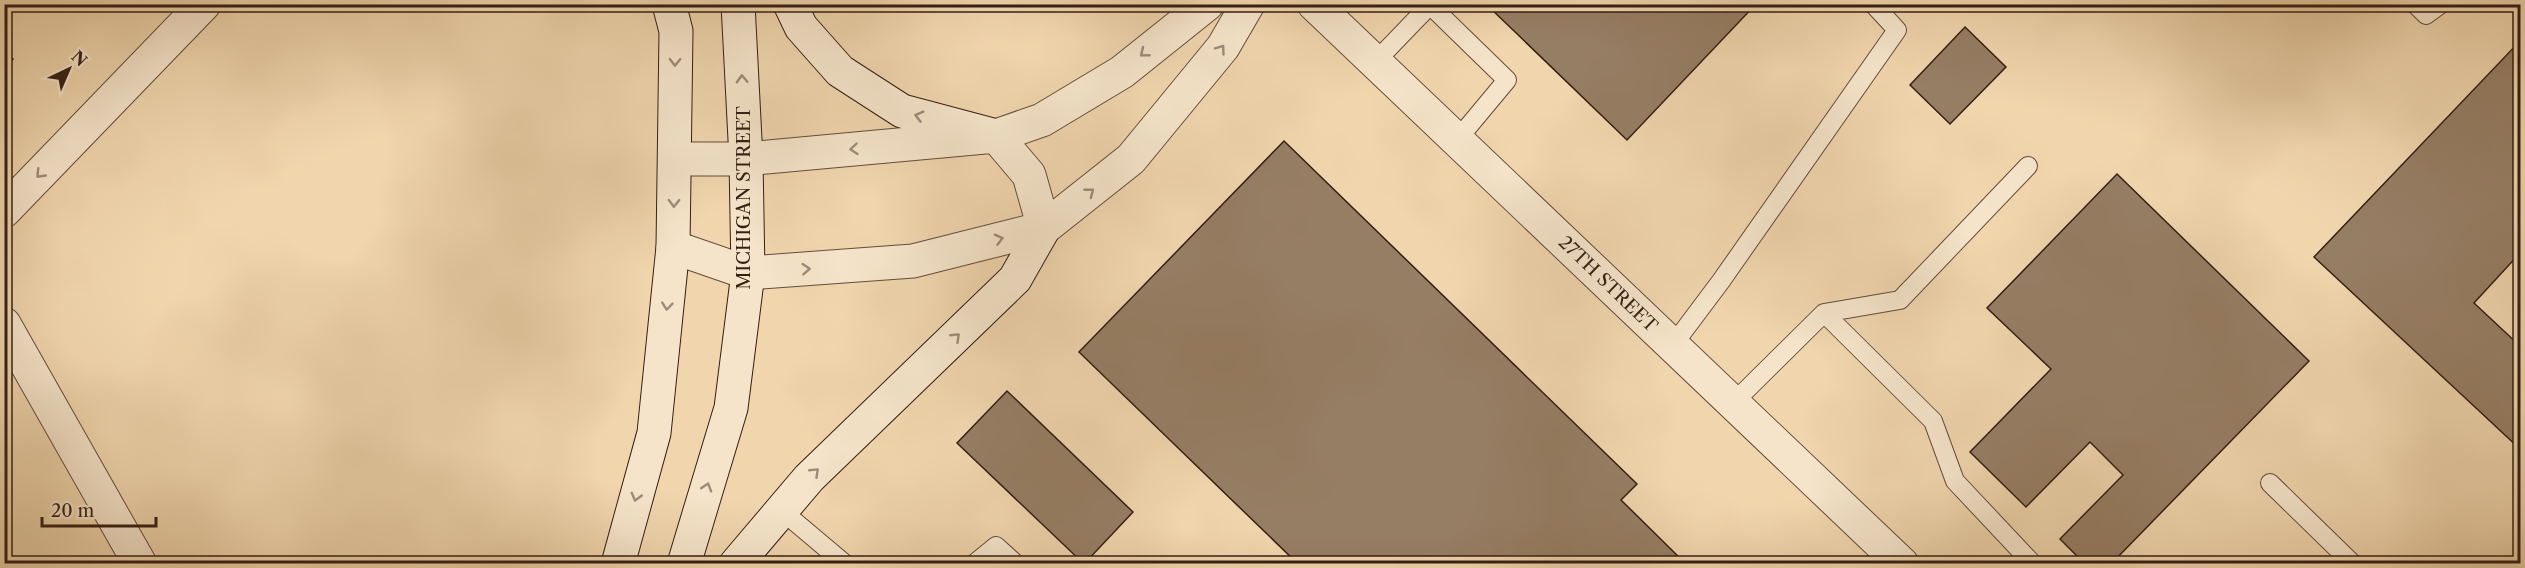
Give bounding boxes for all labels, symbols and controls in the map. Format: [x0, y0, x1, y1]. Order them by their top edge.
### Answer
north arrow [39, 39, 99, 99]
one-way arrow [1214, 44, 1225, 55]
text: N [67, 46, 91, 70]
one-way arrow [1140, 46, 1151, 57]
one-way arrow [669, 58, 682, 67]
one-way arrow [736, 75, 749, 84]
street label: MICHIGAN STREET [733, 106, 755, 290]
one-way arrow [914, 110, 924, 123]
one-way arrow [849, 142, 858, 155]
one-way arrow [37, 167, 48, 178]
one-way arrow [1083, 188, 1094, 199]
one-way arrow [668, 199, 680, 208]
street label: 27TH STREET [1554, 231, 1662, 337]
one-way arrow [993, 234, 1003, 247]
one-way arrow [802, 262, 811, 275]
one-way arrow [662, 301, 674, 310]
one-way arrow [948, 333, 959, 344]
one-way arrow [809, 468, 819, 479]
one-way arrow [700, 482, 712, 493]
scale bar [42, 490, 156, 528]
one-way arrow [631, 492, 643, 502]
text: 20 m [51, 500, 95, 522]

